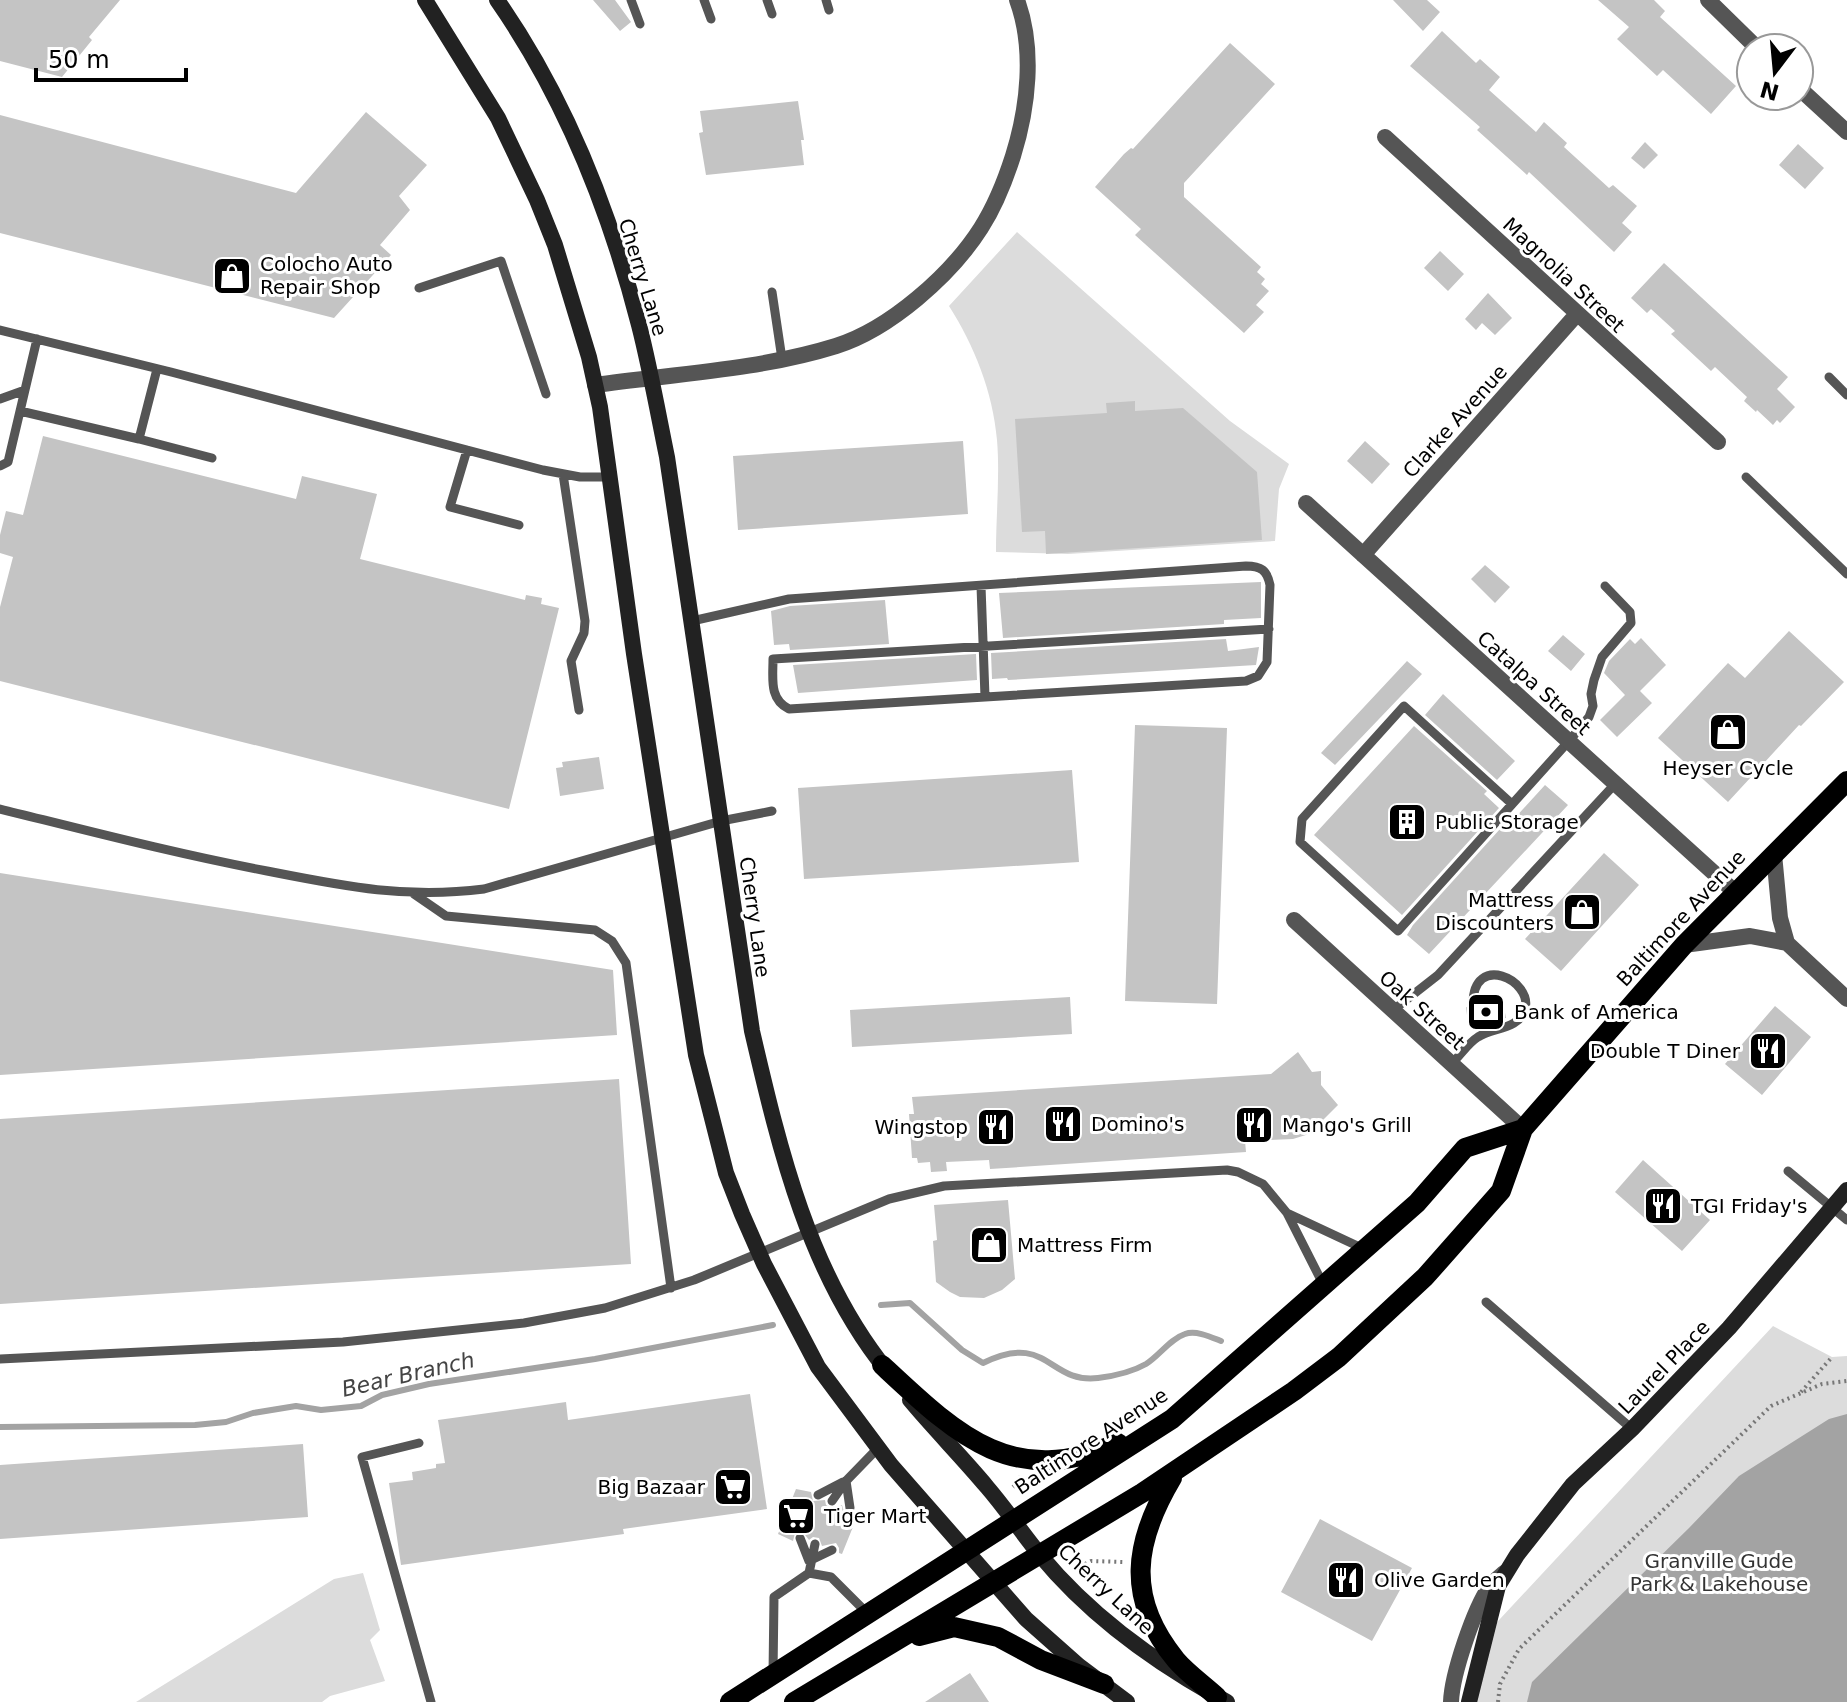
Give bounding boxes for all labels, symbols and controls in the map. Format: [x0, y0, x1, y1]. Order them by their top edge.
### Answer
scale bar [36, 32, 186, 82]
north arrow [1735, 32, 1815, 112]
text: 50 m [48, 46, 110, 74]
text: N [1757, 76, 1782, 105]
street label: Magnolia Street [1498, 212, 1630, 338]
street label: Cherry Lane [614, 215, 672, 339]
place label: Colocho Auto Repair Shop [260, 252, 393, 299]
shop icon: Colocho Auto Repair Shop [211, 255, 253, 297]
street label: Clarke Avenue [1398, 360, 1512, 482]
street label: Catalpa Street [1472, 626, 1596, 740]
shop icon: Heyser Cycle [1707, 711, 1749, 753]
place label: Heyser Cycle [1662, 756, 1794, 780]
building icon: Public Storage [1386, 801, 1428, 843]
place label: Public Storage [1435, 810, 1579, 834]
street label: Baltimore Avenue [1612, 845, 1750, 991]
street label: Cherry Lane [735, 855, 775, 979]
place label: Mattress Discounters [1435, 888, 1554, 935]
shop icon: Mattress Discounters [1561, 891, 1603, 933]
street label: Oak Street [1374, 965, 1470, 1055]
bank icon: Bank of America [1465, 991, 1507, 1033]
place label: Bank of America [1514, 1000, 1679, 1024]
restaurant icon: Double T Diner [1747, 1030, 1789, 1072]
place label: Double T Diner [1590, 1039, 1741, 1063]
restaurant icon: Domino's [1042, 1103, 1084, 1145]
restaurant icon: Mango's Grill [1233, 1104, 1275, 1146]
restaurant icon: Wingstop [975, 1106, 1017, 1148]
place label: Domino's [1091, 1112, 1185, 1136]
place label: Mango's Grill [1282, 1113, 1412, 1137]
place label: Wingstop [875, 1115, 968, 1139]
restaurant icon: TGI Friday's [1642, 1185, 1684, 1227]
place label: TGI Friday's [1690, 1194, 1808, 1218]
shop icon: Mattress Firm [968, 1224, 1010, 1266]
place label: Mattress Firm [1017, 1233, 1152, 1257]
street label: Laurel Place [1613, 1315, 1715, 1419]
water label: Bear Branch [339, 1347, 477, 1402]
street label: Baltimore Avenue [1010, 1383, 1172, 1499]
supermarket icon: Big Bazaar [712, 1466, 754, 1508]
place label: Big Bazaar [597, 1475, 706, 1499]
supermarket icon: Tiger Mart [775, 1495, 817, 1537]
place label: Tiger Mart [823, 1504, 926, 1528]
street label: Cherry Lane [1053, 1539, 1159, 1639]
park label: Granville Gude Park & Lakehouse [1630, 1549, 1808, 1596]
restaurant icon: Olive Garden [1325, 1559, 1367, 1601]
place label: Olive Garden [1374, 1568, 1505, 1592]

